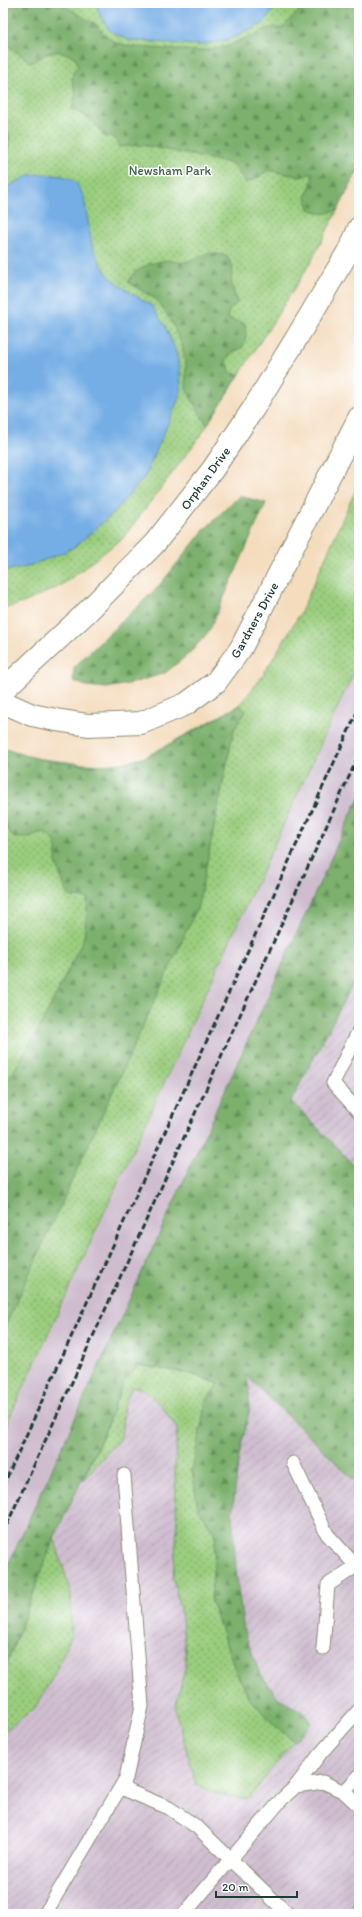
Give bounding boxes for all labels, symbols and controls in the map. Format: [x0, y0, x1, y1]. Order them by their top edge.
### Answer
park label: Newsham Park [129, 163, 212, 178]
street label: Orphan Drive [178, 444, 233, 513]
street label: Gardners Drive [227, 580, 281, 661]
scale bar [216, 1873, 297, 1899]
text: 20 m [222, 1880, 249, 1894]

